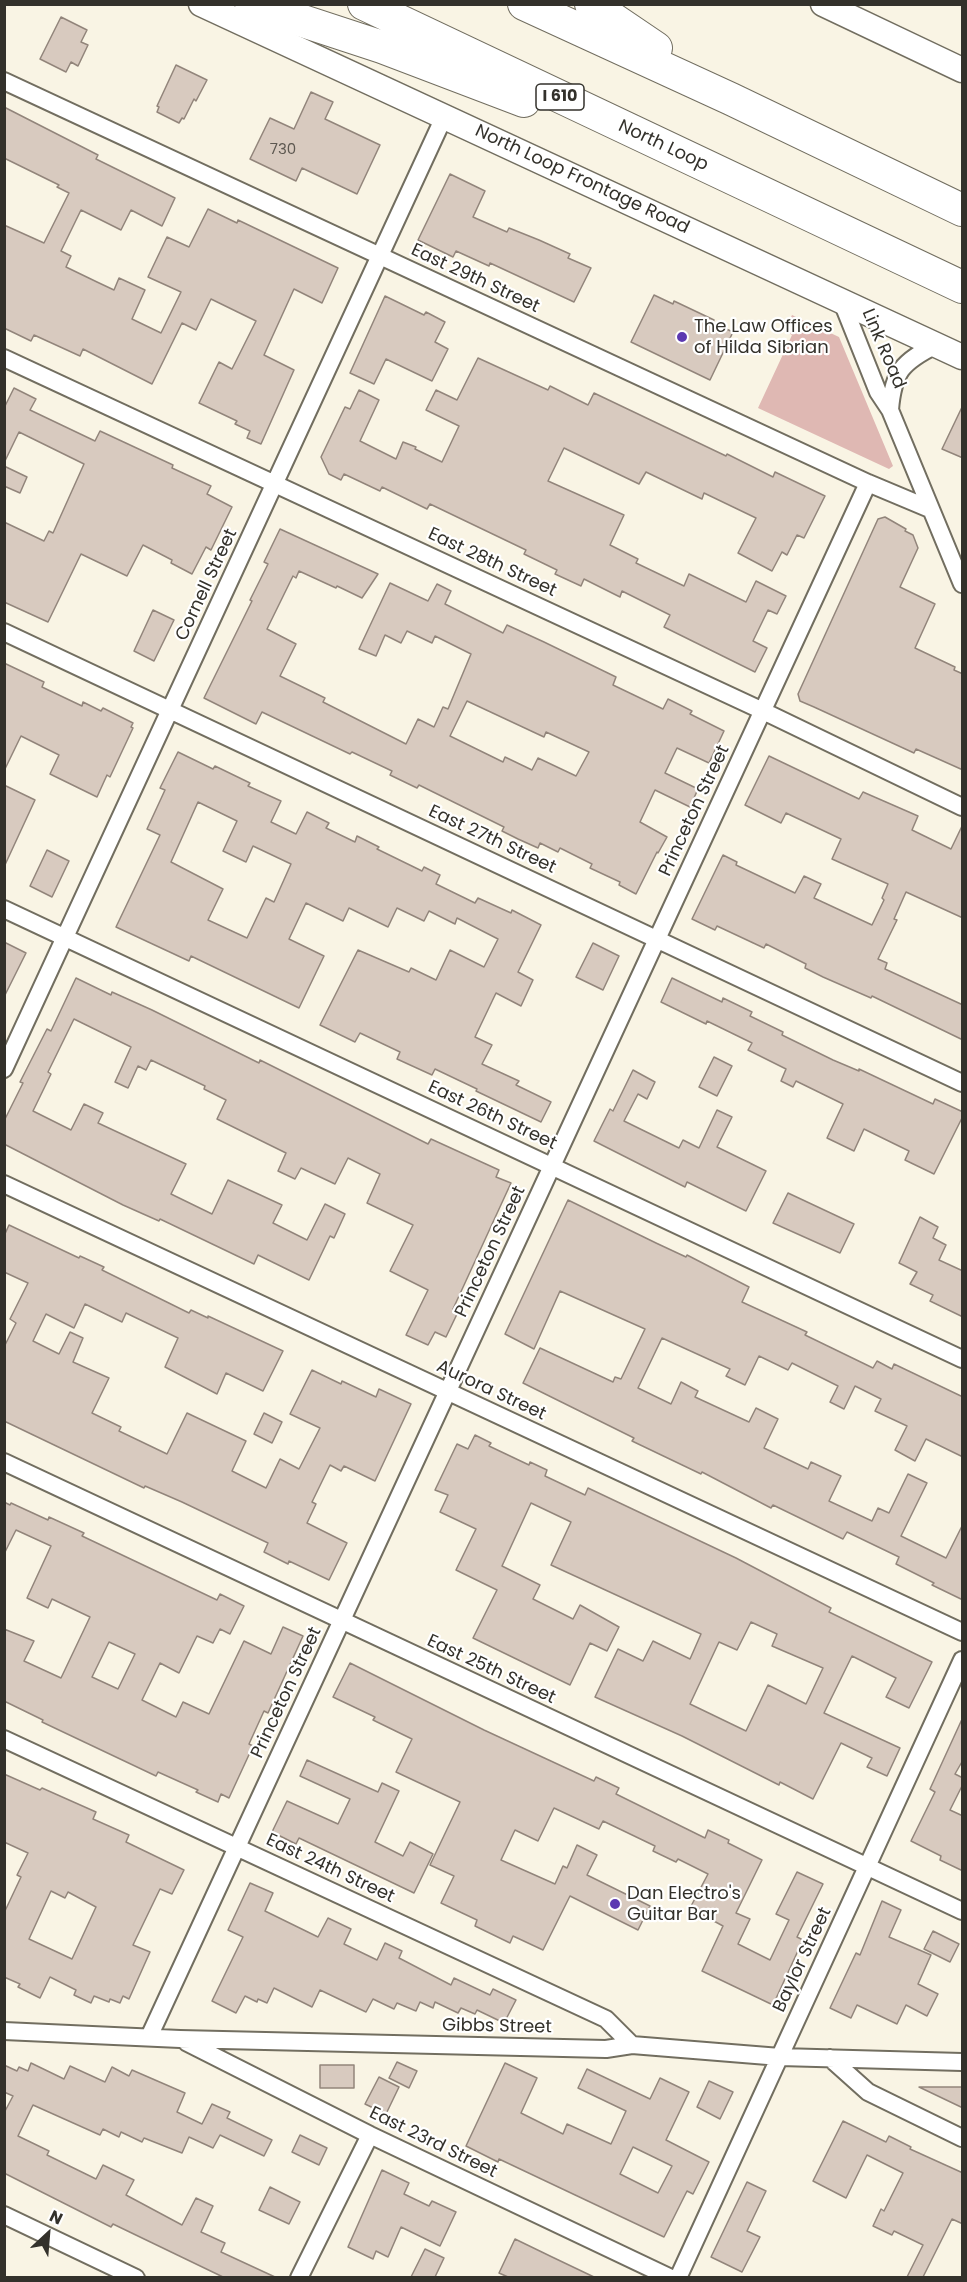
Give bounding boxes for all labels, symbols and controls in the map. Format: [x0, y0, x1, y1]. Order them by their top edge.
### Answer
road number: I 610 [536, 84, 584, 110]
street label: North Loop [615, 116, 711, 176]
street label: North Loop Frontage Road [471, 121, 693, 239]
house number: 730 [270, 141, 296, 159]
street label: East 29th Street [407, 240, 543, 318]
street label: Link Road [857, 306, 909, 392]
place label: The Law Offices of Hilda Sibrian [694, 316, 833, 358]
marker: The Law Offices of Hilda Sibrian [675, 330, 689, 344]
street label: East 28th Street [424, 524, 560, 602]
street label: Cornell Street [172, 526, 242, 644]
street label: Princeton Street [655, 742, 735, 880]
street label: East 27th Street [425, 801, 559, 879]
street label: East 26th Street [424, 1077, 560, 1155]
street label: Princeton Street [451, 1183, 531, 1321]
street label: Aurora Street [433, 1356, 549, 1426]
street label: Princeton Street [247, 1624, 327, 1762]
street label: East 25th Street [423, 1631, 559, 1709]
street label: East 24th Street [262, 1830, 398, 1908]
place label: Dan Electro's Guitar Bar [627, 1883, 741, 1926]
marker: Dan Electro's Guitar Bar [608, 1897, 622, 1911]
street label: Baylor Street [769, 1904, 837, 2016]
street label: Gibbs Street [442, 2015, 552, 2039]
street label: East 23rd Street [366, 2103, 500, 2183]
north arrow [18, 2204, 78, 2264]
text: N [46, 2204, 67, 2230]

